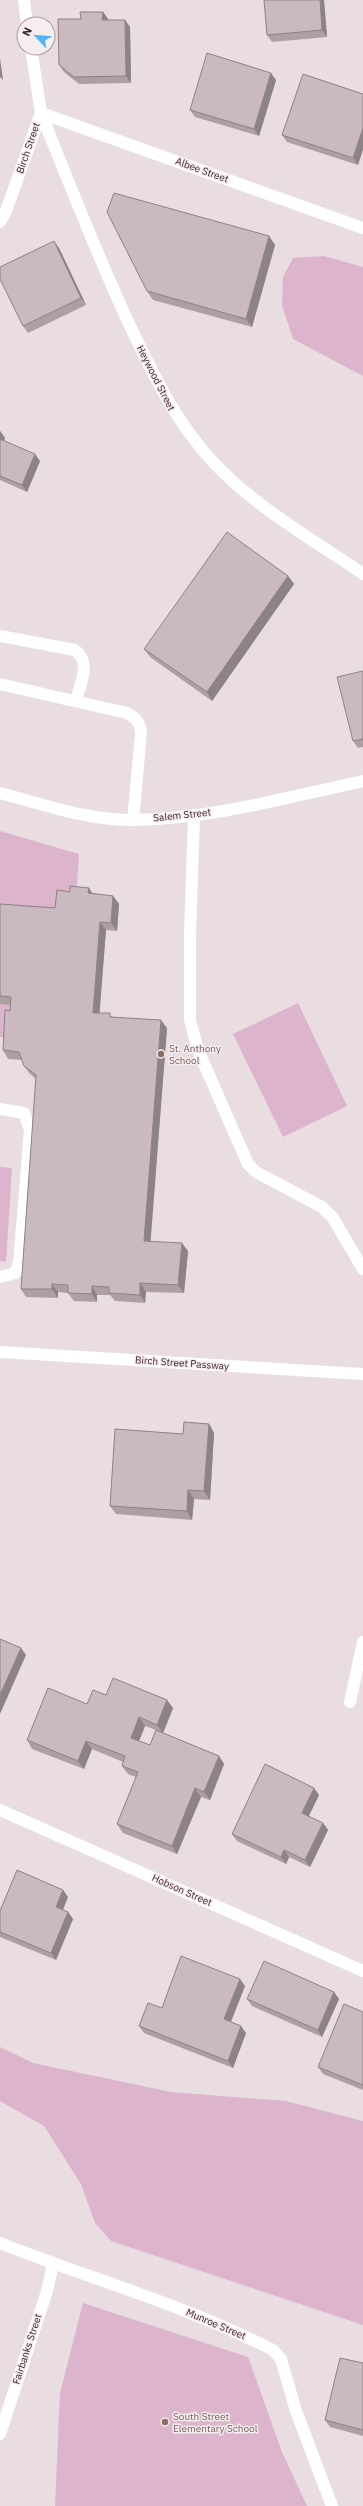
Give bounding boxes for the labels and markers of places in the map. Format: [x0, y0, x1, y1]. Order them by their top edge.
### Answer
place label: St. Anthony School [169, 1042, 221, 1067]
marker: St. Anthony School [156, 1049, 166, 1059]
place label: South Street Elementary School [173, 2410, 258, 2435]
marker: South Street Elementary School [160, 2417, 170, 2427]

